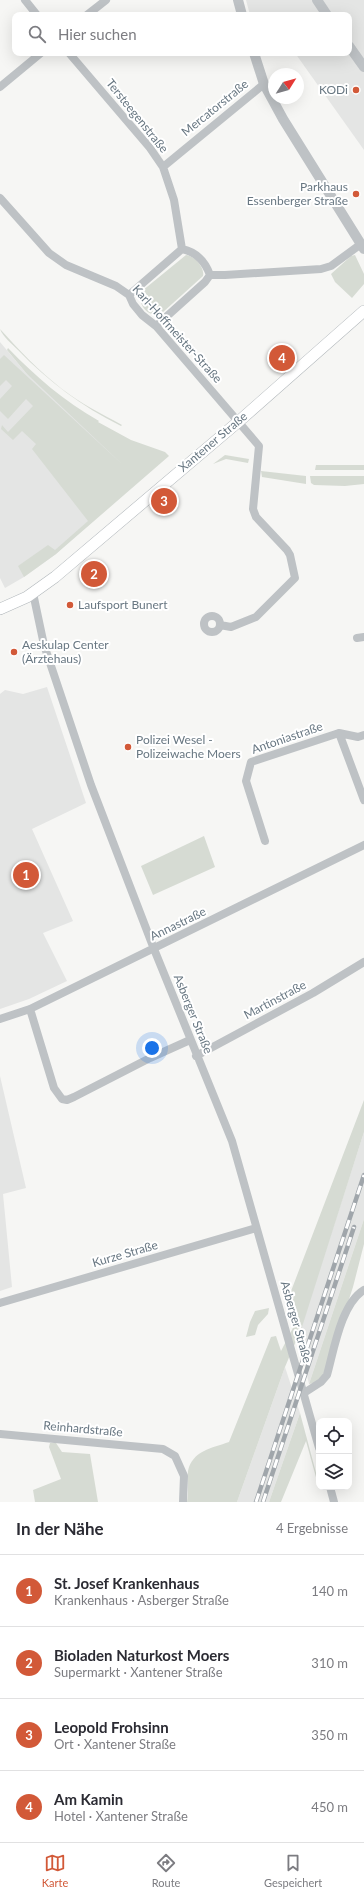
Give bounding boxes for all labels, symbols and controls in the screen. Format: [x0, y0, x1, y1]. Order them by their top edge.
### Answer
search box [12, 12, 352, 56]
icon: search [26, 23, 48, 45]
text: Hier suchen [58, 25, 137, 43]
north arrow [268, 68, 304, 104]
street label: Tersteegenstraße [103, 76, 172, 156]
street label: Mercatorstraße [178, 76, 251, 139]
place label: KODi [319, 82, 348, 97]
marker: KODi [351, 85, 361, 95]
place label: Parkhaus Essenberger Straße [247, 179, 348, 208]
marker: Parkhaus Essenberger Straße [351, 189, 361, 199]
street label: Karl-Hoffmeister-Straße [129, 282, 225, 386]
pin: 4 [269, 343, 295, 373]
street label: Xantener Straße [175, 408, 250, 475]
pin: 3 [151, 486, 177, 516]
pin: 2 [81, 559, 107, 589]
place label: Laufsport Bunert [78, 597, 168, 612]
marker: Laufsport Bunert [65, 600, 75, 610]
place label: Aeskulap Center (Ärztehaus) [22, 637, 109, 666]
marker: Aeskulap Center (Ärztehaus) [9, 647, 19, 657]
street label: Antoniastraße [249, 718, 324, 757]
place label: Polizei Wesel - Polizeiwache Moers [136, 732, 241, 761]
marker: Polizei Wesel - Polizeiwache Moers [123, 742, 133, 752]
pin: 1 [13, 860, 39, 890]
street label: Annastraße [147, 904, 208, 944]
street label: Asberger Straße [171, 972, 216, 1056]
street label: Martinstraße [241, 977, 308, 1022]
your location [142, 1038, 162, 1058]
street label: Kurze Straße [90, 1237, 159, 1270]
street label: Asberger Straße [278, 1279, 315, 1364]
street label: Reinhardstraße [43, 1418, 123, 1439]
map controls [316, 1418, 352, 1490]
button: locate [316, 1418, 352, 1454]
button: layers [316, 1454, 352, 1490]
text: In der Nähe [16, 1518, 104, 1539]
text: 4 Ergebnisse [276, 1520, 348, 1536]
text: St. Josef Krankenhaus [54, 1574, 199, 1592]
text: 1 [25, 1583, 33, 1599]
text: 140 m [311, 1583, 348, 1599]
text: Krankenhaus · Asberger Straße [54, 1592, 229, 1608]
text: Bioladen Naturkost Moers [54, 1646, 229, 1664]
text: 2 [25, 1655, 33, 1671]
text: 310 m [311, 1655, 348, 1671]
text: Supermarkt · Xantener Straße [54, 1664, 223, 1680]
text: Leopold Frohsinn [54, 1718, 169, 1736]
text: 3 [25, 1727, 33, 1743]
text: 350 m [311, 1727, 348, 1743]
text: Ort · Xantener Straße [54, 1736, 176, 1752]
text: Am Kamin [54, 1790, 123, 1808]
text: 4 [25, 1799, 33, 1815]
text: 450 m [311, 1799, 348, 1815]
text: Hotel · Xantener Straße [54, 1808, 188, 1824]
tab: Karte [42, 1852, 68, 1889]
tab: Route [152, 1852, 180, 1889]
tab: Gespeichert [264, 1852, 322, 1889]

